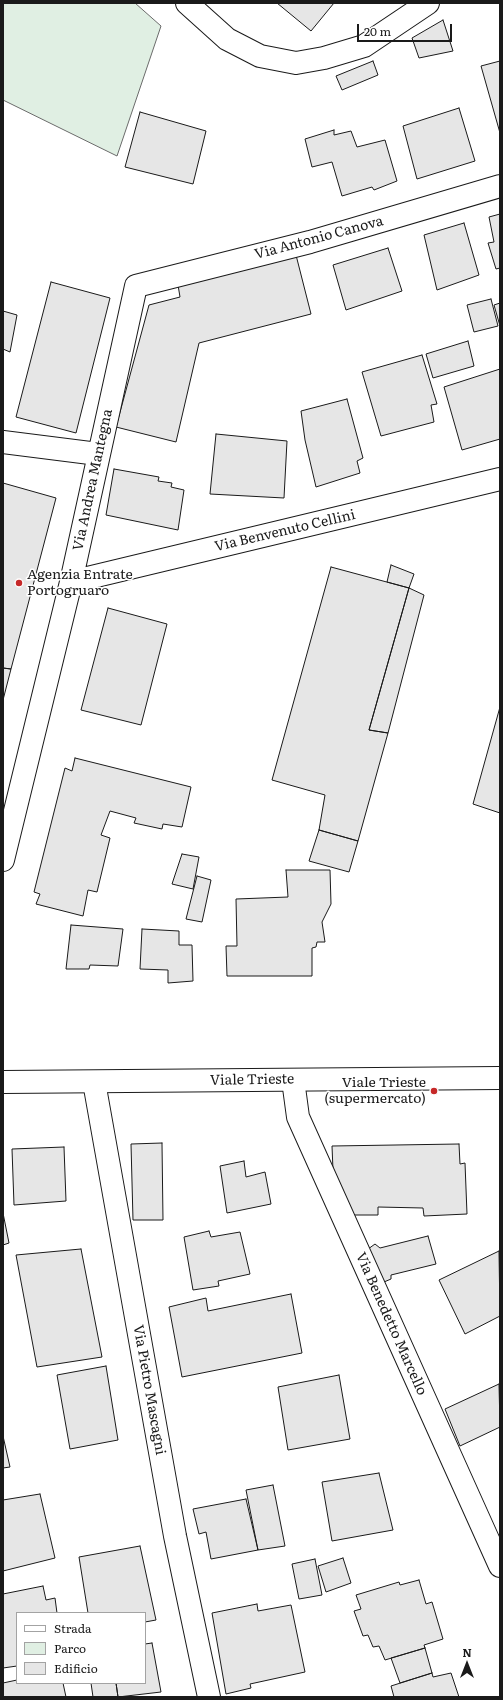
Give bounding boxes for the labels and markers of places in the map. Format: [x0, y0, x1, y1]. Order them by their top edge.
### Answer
place label: Agenzia Entrate Portogruaro [27, 567, 133, 600]
marker: Agenzia Entrate Portogruaro [14, 578, 24, 588]
place label: Viale Trieste (supermercato) [324, 1075, 426, 1108]
marker: Viale Trieste (supermercato) [429, 1086, 439, 1096]

